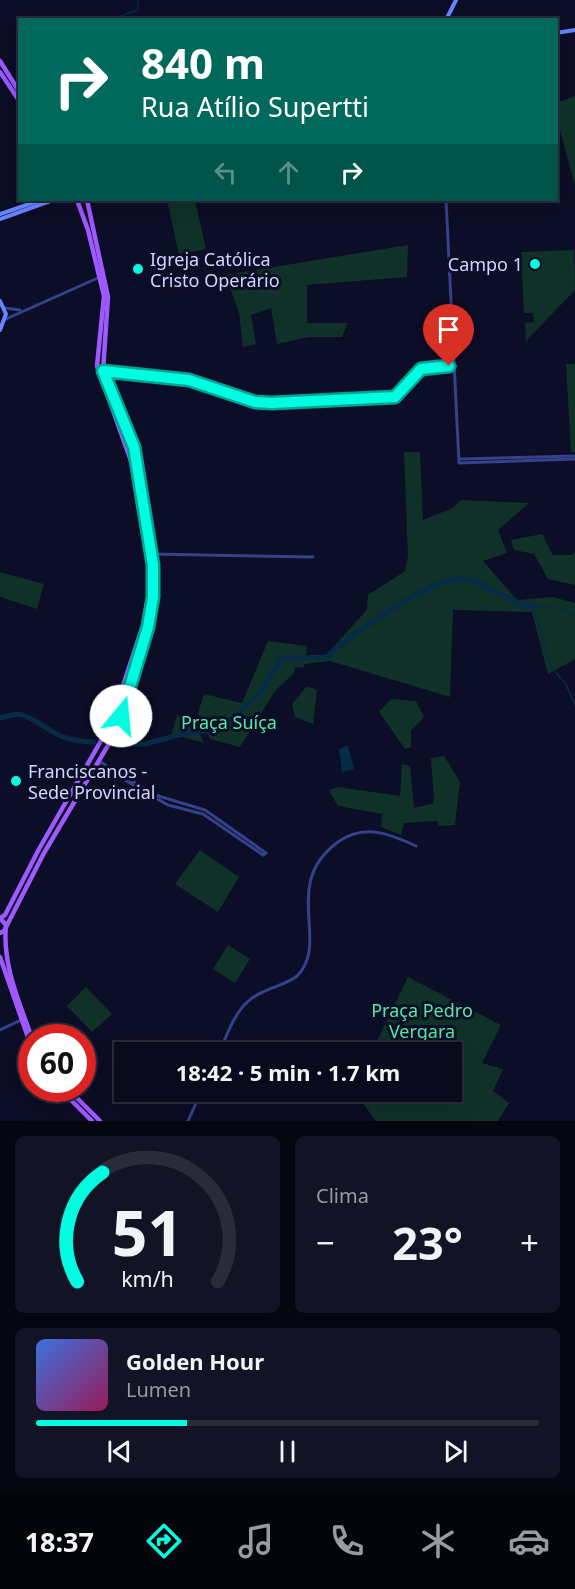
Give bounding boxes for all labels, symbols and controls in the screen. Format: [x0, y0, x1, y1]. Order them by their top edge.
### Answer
text: 840 m [141, 34, 265, 91]
icon: right [42, 42, 120, 120]
text: Rua Atílio Supertti [141, 88, 369, 125]
icon: left [209, 156, 242, 189]
icon: ahead [272, 156, 305, 189]
icon: right [335, 156, 368, 189]
place label: Igreja Católica Cristo Operário [150, 247, 280, 292]
place label: Campo 1 [448, 252, 523, 276]
marker: Campo 1 [528, 257, 542, 271]
marker: Igreja Católica Cristo Operário [131, 262, 145, 276]
pin [423, 304, 474, 366]
icon: arrive [432, 313, 465, 346]
position arrow [89, 684, 153, 748]
park label: Praça Suíça [181, 710, 277, 734]
place label: Franciscanos - Sede Provincial [28, 759, 155, 804]
marker: Franciscanos - Sede Provincial [9, 774, 23, 788]
park label: Praça Pedro Vergara [371, 998, 473, 1043]
speed limit sign: 60 [18, 1024, 96, 1102]
text: 18:42 · 5 min · 1.7 km [176, 1057, 400, 1087]
text: Clima [316, 1182, 369, 1209]
text: 51 [112, 1189, 183, 1274]
text: 23° [392, 1212, 463, 1273]
text: − [316, 1220, 335, 1265]
text: + [520, 1220, 539, 1265]
text: km/h [121, 1264, 174, 1293]
text: Golden Hour [126, 1346, 264, 1376]
text: Lumen [126, 1376, 191, 1403]
icon: previous [103, 1435, 136, 1468]
icon: pause [271, 1435, 304, 1468]
icon: next [439, 1435, 472, 1468]
icon: directions [143, 1520, 185, 1562]
icon: music [235, 1520, 277, 1562]
icon: phone [326, 1520, 368, 1562]
icon: climate [417, 1520, 459, 1562]
icon: car [508, 1520, 550, 1562]
text: 18:37 [25, 1523, 94, 1560]

